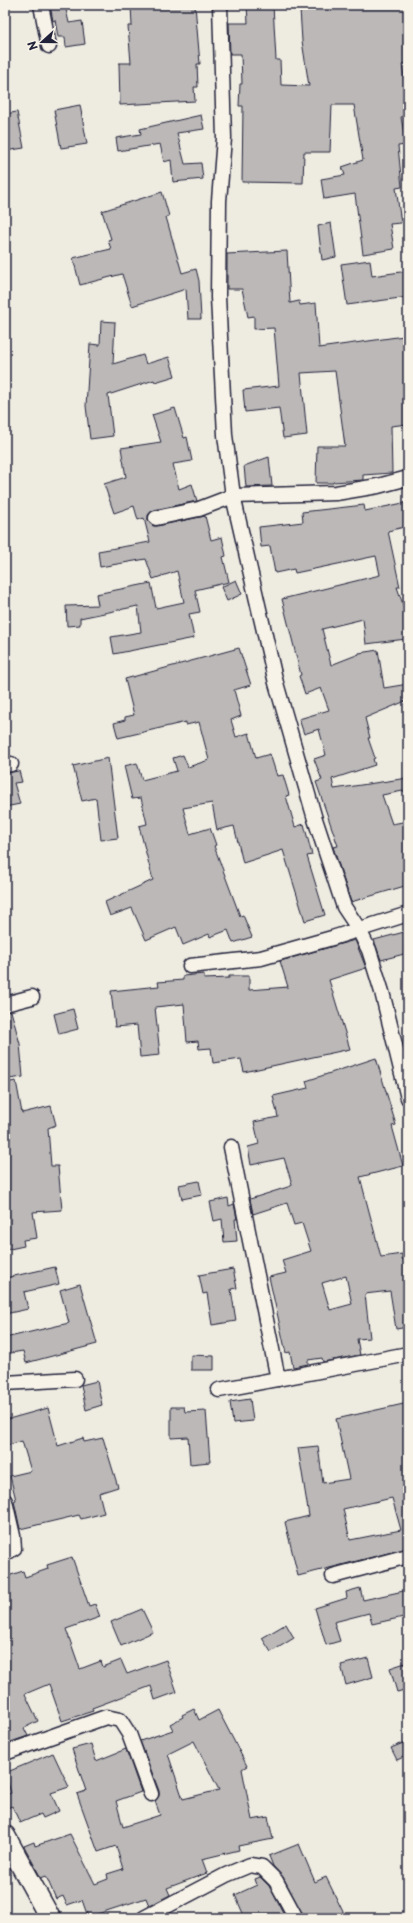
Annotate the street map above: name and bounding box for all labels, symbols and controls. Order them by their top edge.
north arrow [22,22,62,62]
text: N [23,38,42,53]

